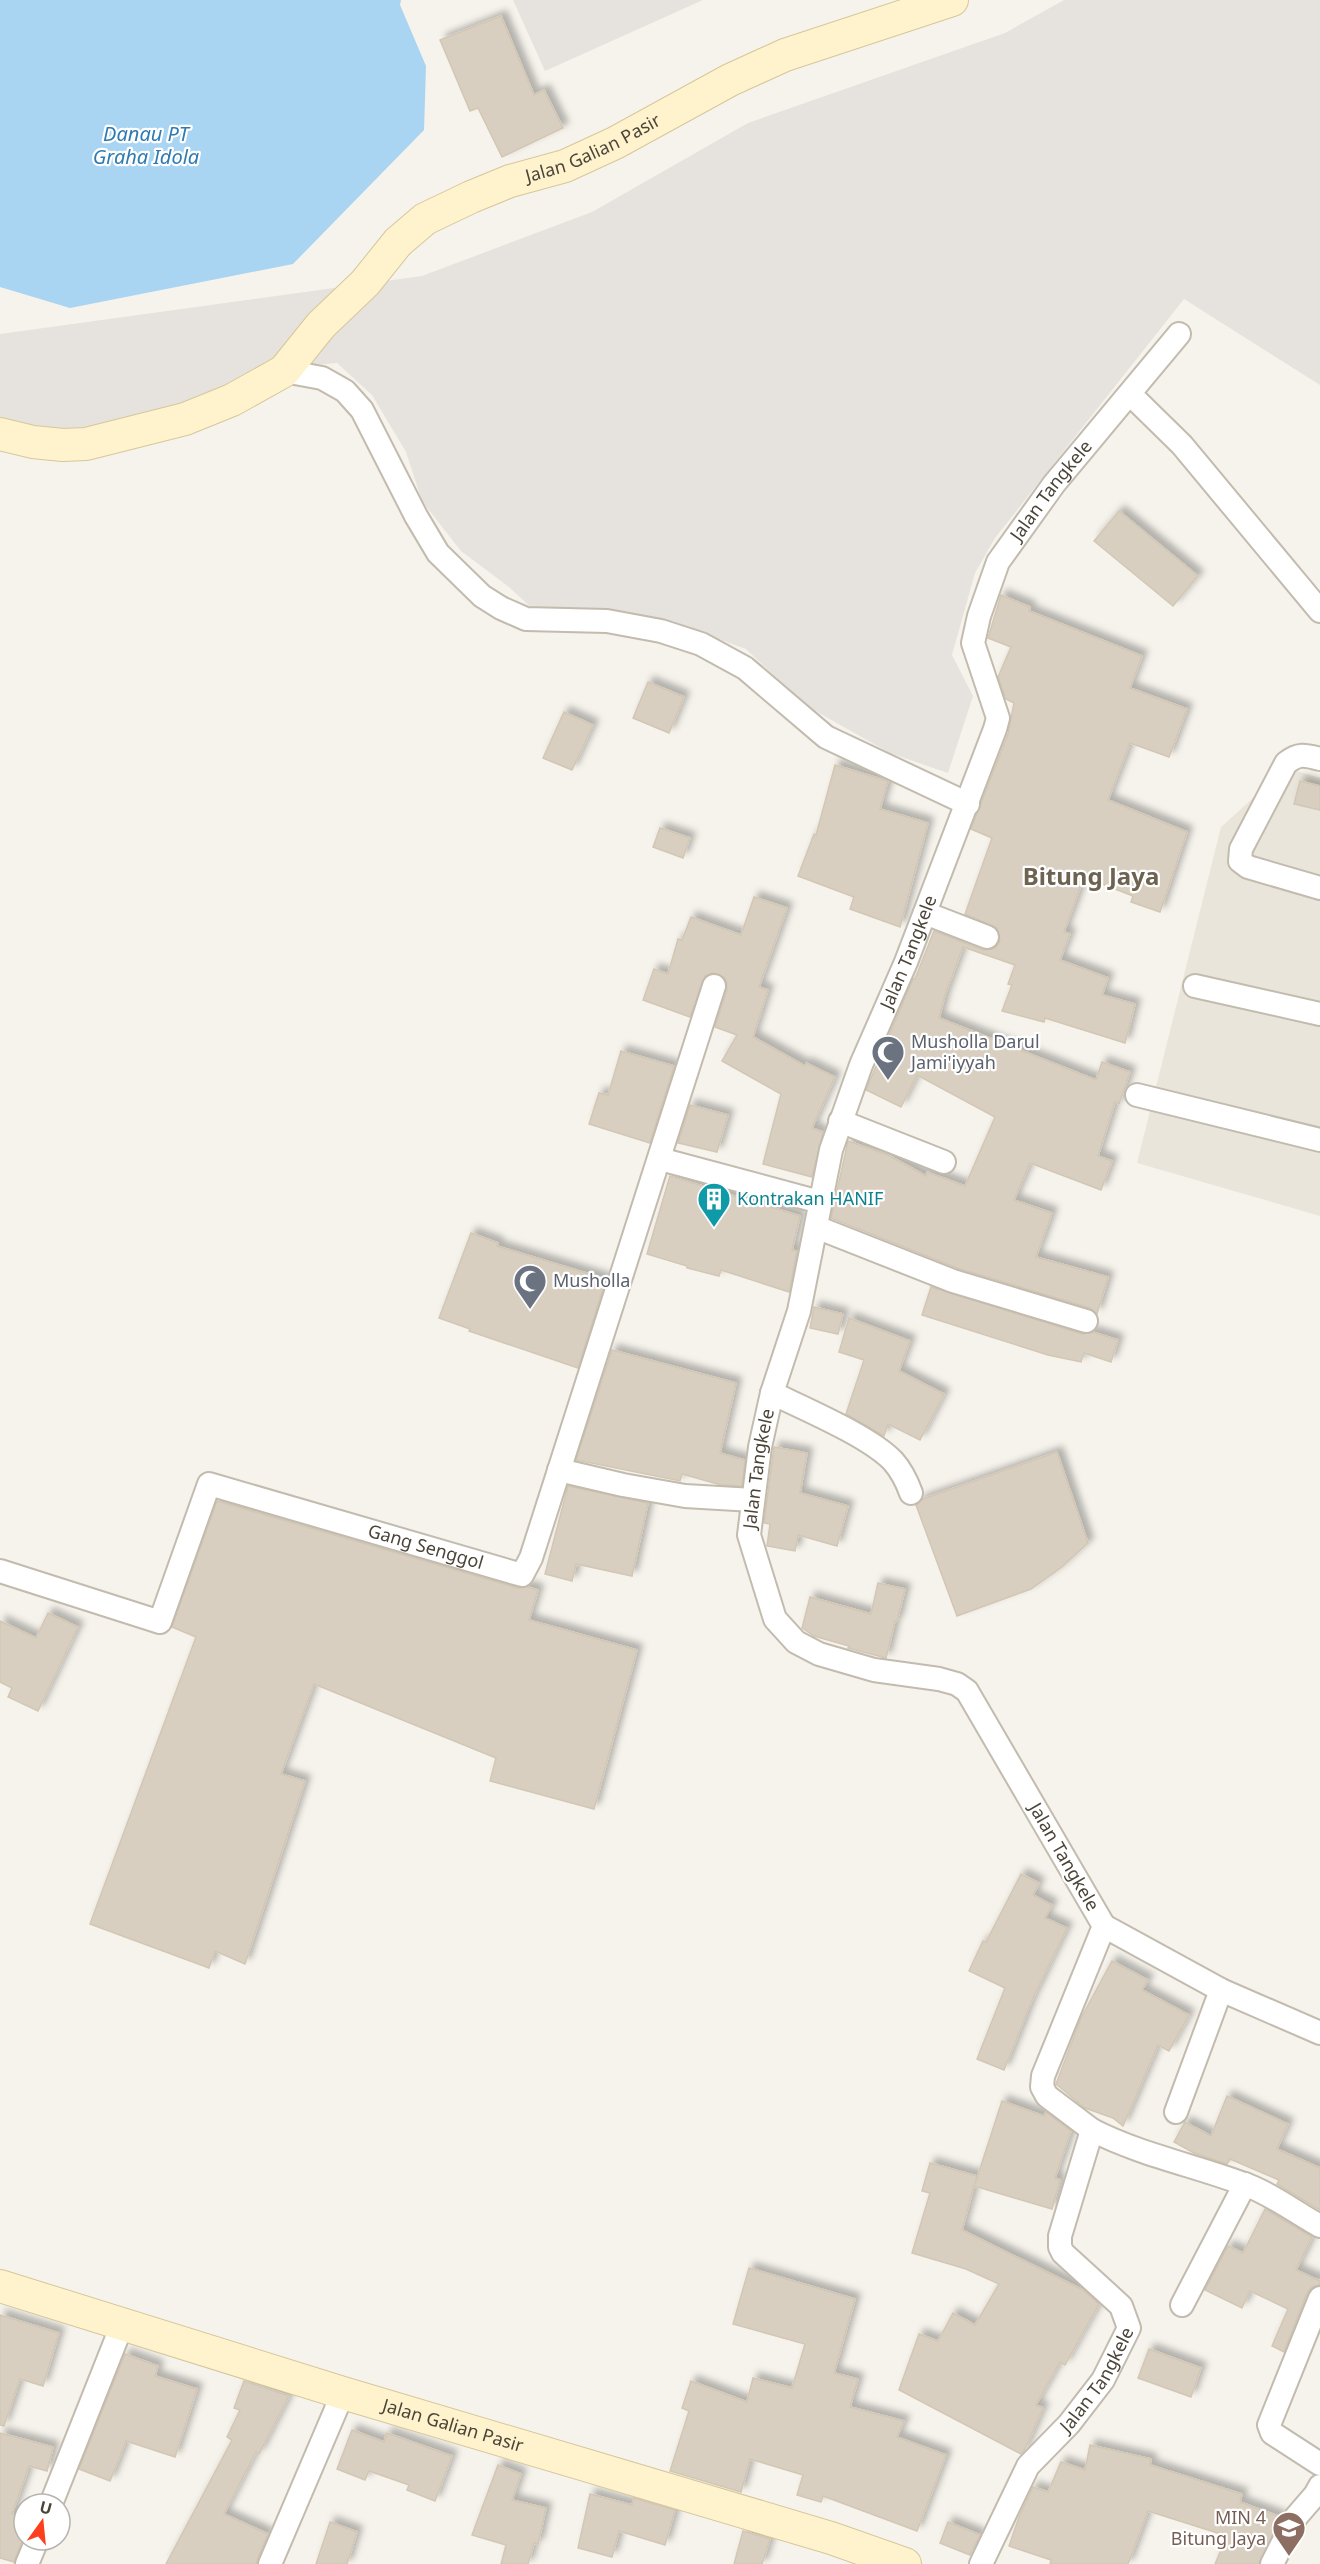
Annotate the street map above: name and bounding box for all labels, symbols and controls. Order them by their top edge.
street label: Jalan Galian Pasir [521,107,665,188]
water label: Danau PT Graha Idola [93,120,199,170]
street label: Jalan Tangkele [1003,434,1097,547]
district label: Bitung Jaya [1023,859,1159,892]
street label: Jalan Tangkele [873,892,941,1015]
place label: Musholla Darul Jami'iyyah [909,1029,1040,1074]
mosque icon: Musholla Darul Jami'iyyah [870,1034,906,1081]
building icon: Kontrakan HANIF [696,1181,732,1228]
place label: Kontrakan HANIF [737,1186,883,1210]
mosque icon: Musholla [512,1263,548,1310]
place label: Musholla [553,1268,630,1292]
street label: Jalan Tangkele [737,1406,779,1532]
street label: Gang Senggol [365,1518,486,1574]
street label: Jalan Tangkele [1023,1796,1106,1915]
street label: Jalan Tangkele [1053,2323,1139,2439]
street label: Jalan Galian Pasir [378,2392,527,2457]
north arrow [12,2492,72,2552]
text: U [37,2495,55,2520]
place label: MIN 4 Bitung Jaya [1171,2505,1266,2550]
school or university icon: MIN 4 Bitung Jaya [1271,2510,1307,2557]

